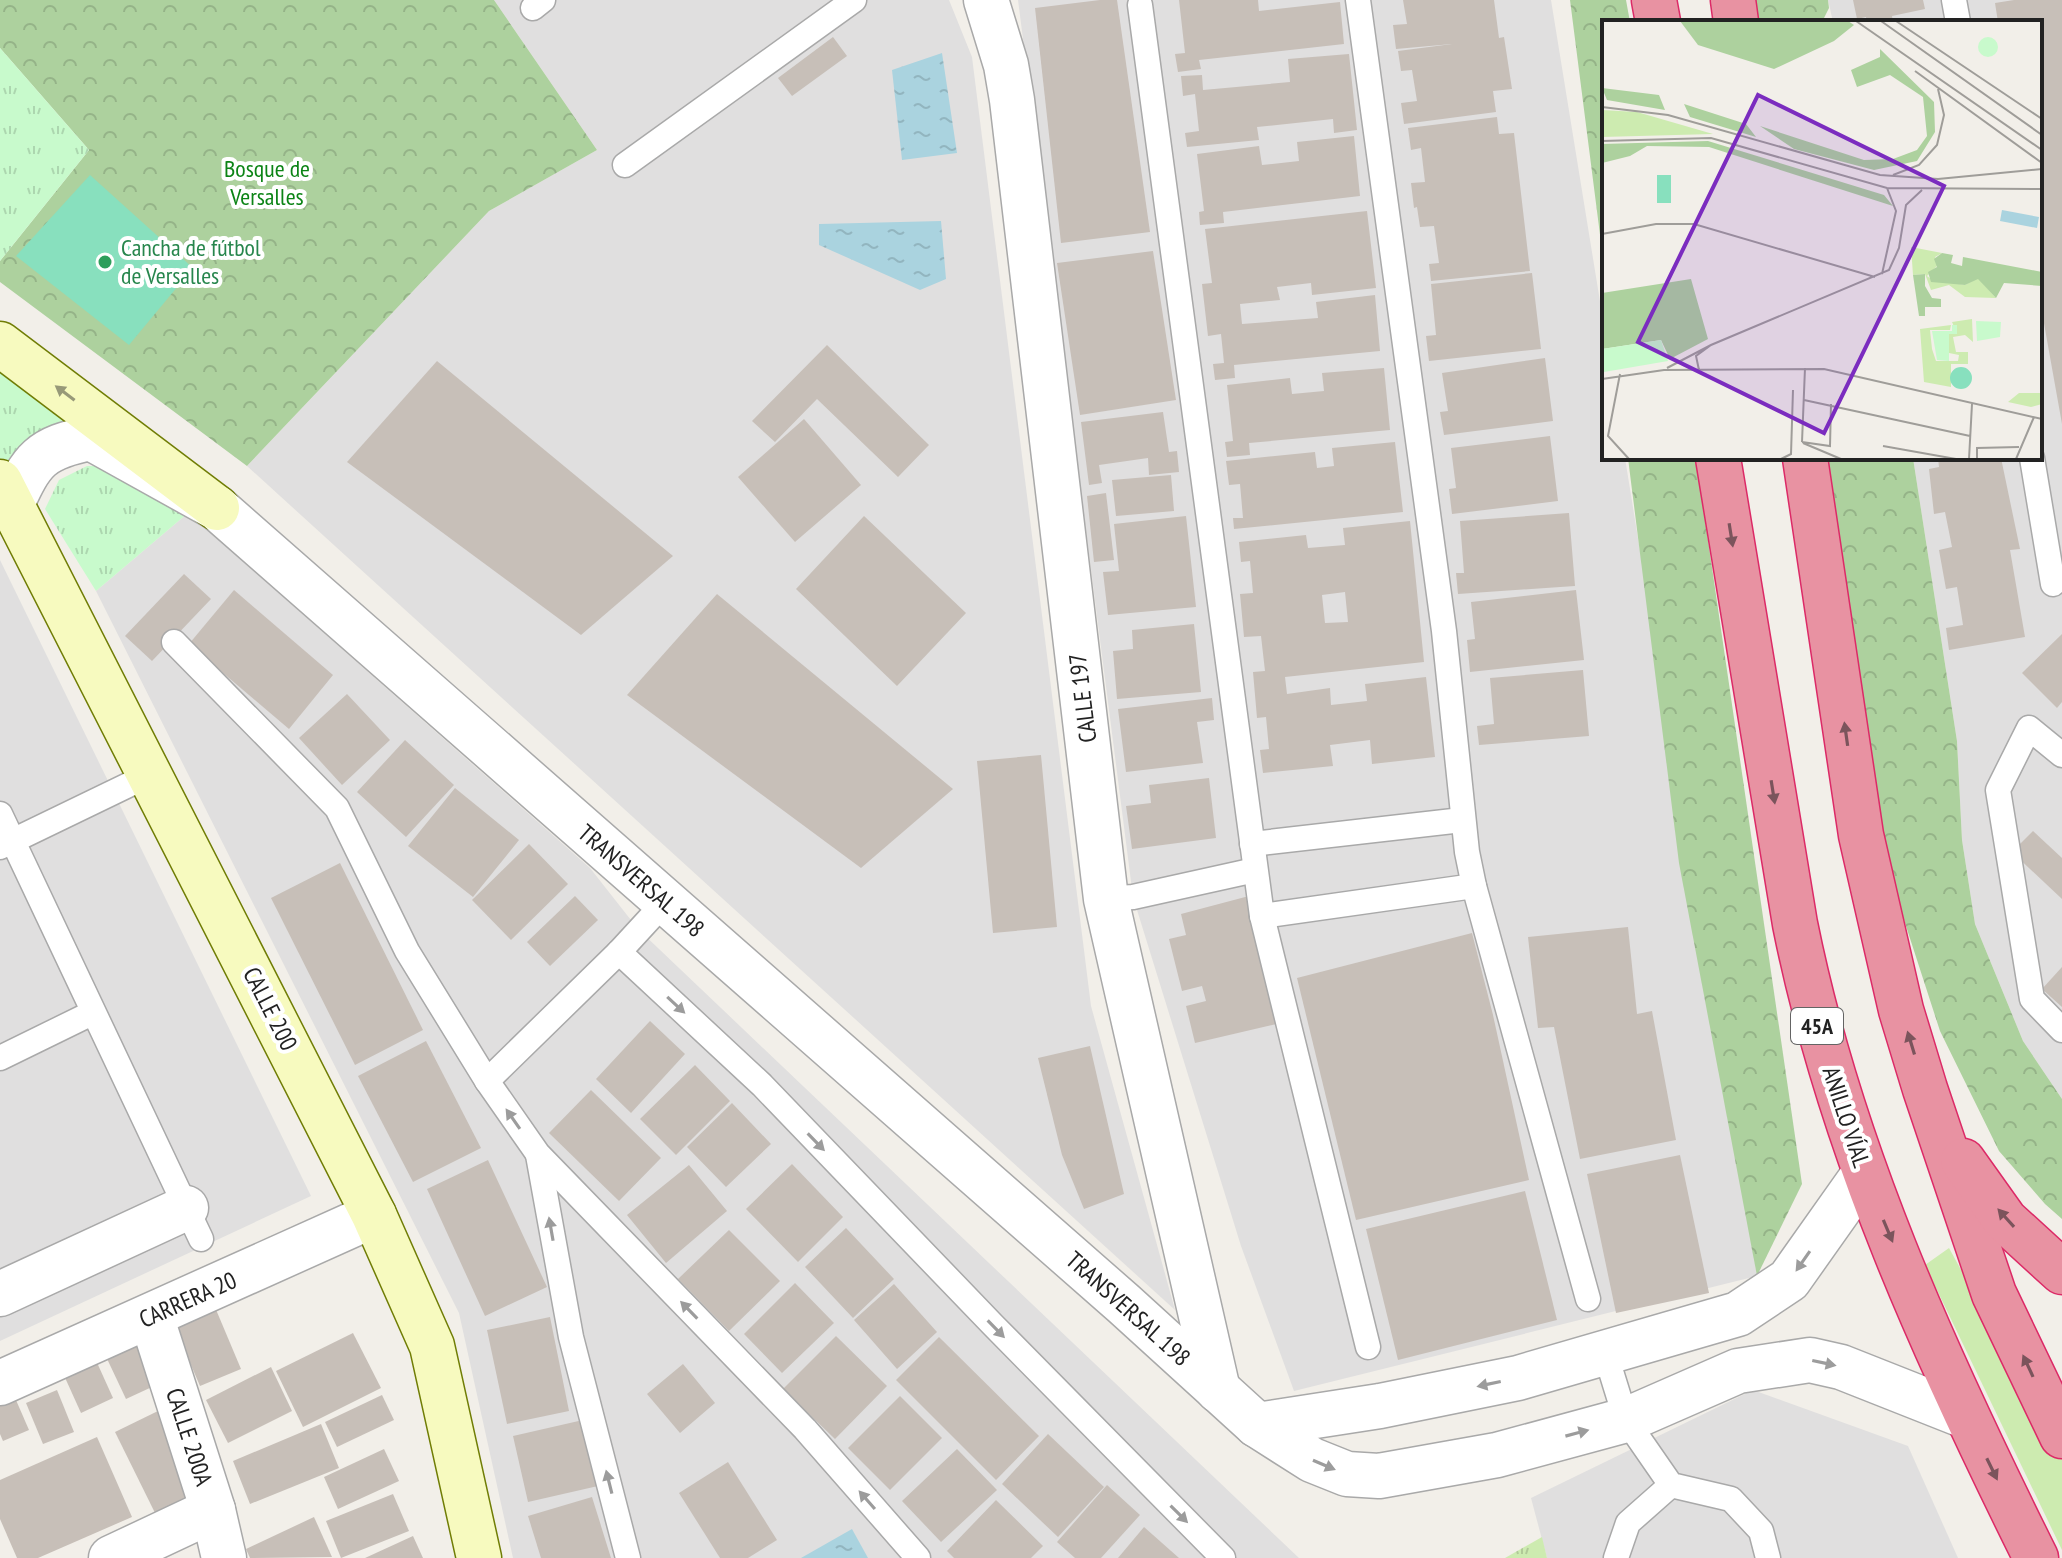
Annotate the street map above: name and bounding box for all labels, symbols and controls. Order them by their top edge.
inset map [1602,20,2042,460]
park label: Bosque de Versalles [224,153,310,212]
place label: Cancha de fútbol de Versalles [121,232,261,291]
marker: Cancha de fútbol de Versalles [96,253,114,271]
one-way arrow [55,386,75,402]
one-way arrow [1725,523,1737,548]
street label: CALLE 197 [1062,652,1103,744]
one-way arrow [1839,721,1852,746]
one-way arrow [1767,779,1779,804]
street label: TRANSVERSAL 198 [572,817,711,944]
street label: CALLE 200 [236,962,305,1056]
one-way arrow [666,995,685,1014]
road number: 45A [1791,1008,1843,1044]
one-way arrow [1904,1030,1917,1054]
street label: ANILLO VÍAL [1816,1063,1877,1171]
one-way arrow [506,1108,521,1129]
one-way arrow [806,1132,825,1151]
one-way arrow [1997,1209,2015,1228]
one-way arrow [545,1216,557,1241]
one-way arrow [1882,1219,1895,1243]
street label: TRANSVERSAL 198 [1059,1244,1197,1373]
one-way arrow [1796,1250,1811,1271]
street label: CARRERA 20 [134,1264,241,1335]
one-way arrow [680,1301,699,1320]
one-way arrow [986,1319,1005,1338]
one-way arrow [2021,1354,2034,1378]
one-way arrow [1812,1357,1837,1370]
one-way arrow [1476,1378,1501,1390]
street label: CALLE 200A [159,1384,220,1490]
one-way arrow [1565,1427,1590,1439]
one-way arrow [1985,1458,1998,1481]
one-way arrow [1312,1459,1336,1472]
one-way arrow [602,1470,614,1495]
one-way arrow [858,1490,876,1509]
one-way arrow [1169,1504,1188,1523]

